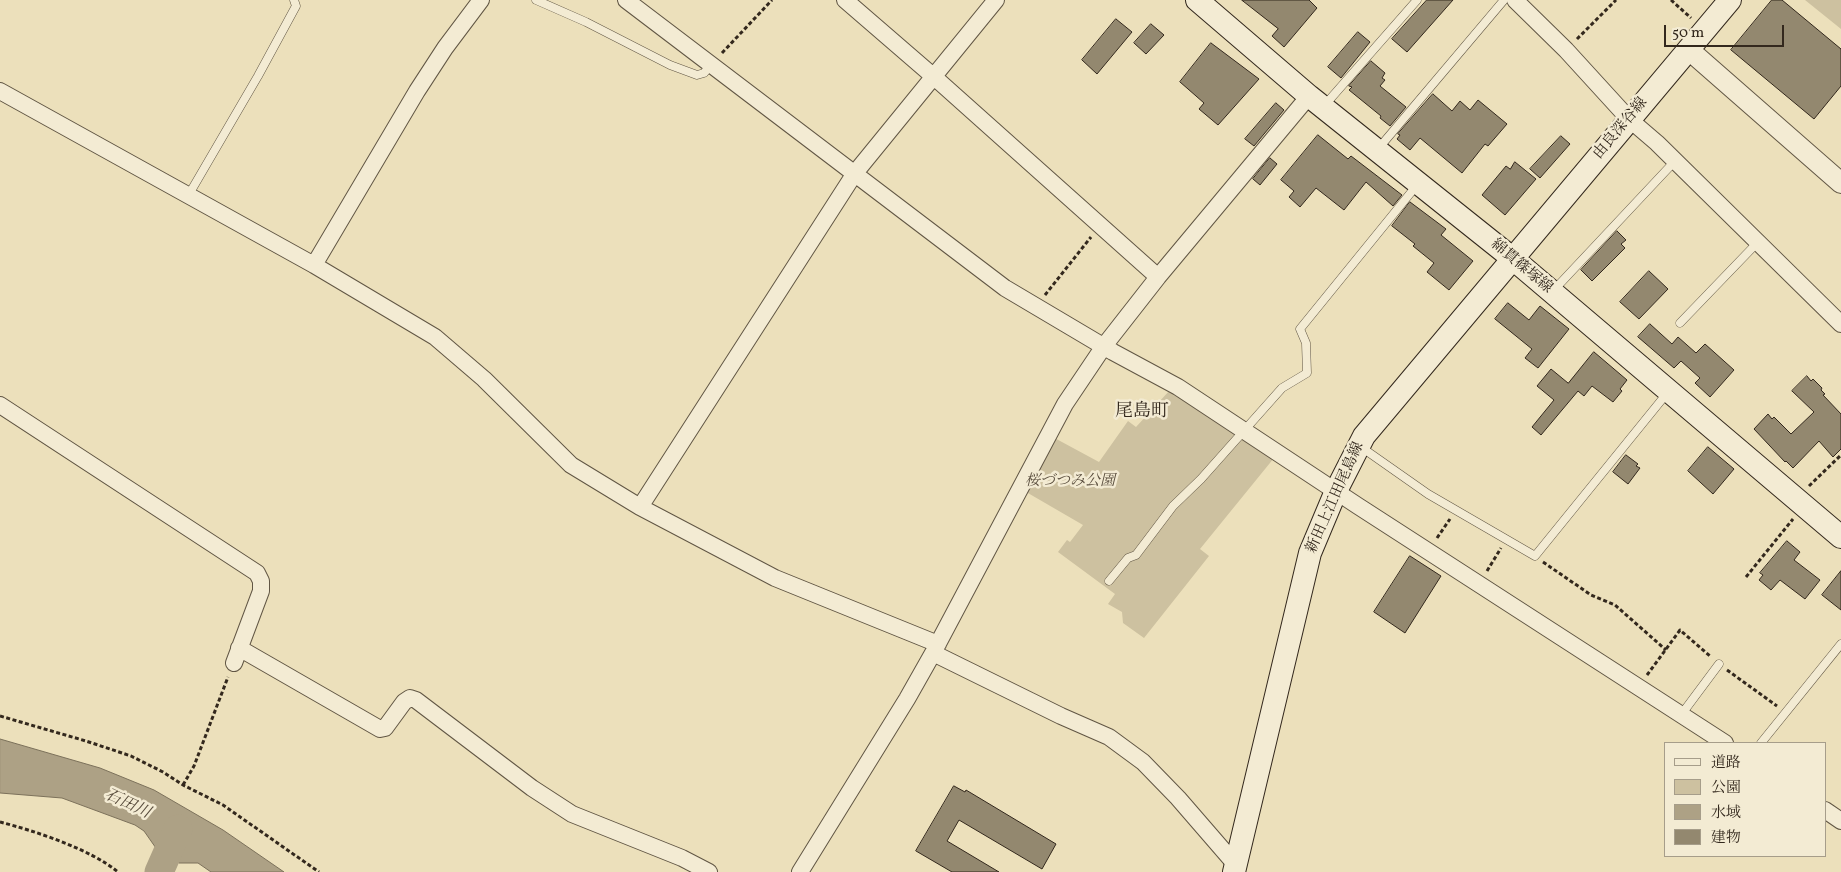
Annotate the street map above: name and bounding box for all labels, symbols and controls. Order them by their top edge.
scale bar [1666,15,1786,47]
text: 50 m [1672,23,1704,44]
street label: 由良深谷線 [1590,94,1652,164]
street label: 綿貫篠塚線 [1486,236,1556,298]
district label: 尾島町 [1115,402,1169,424]
street label: 新田上江田尾島線 [1303,440,1369,556]
park label: 桜づつみ公園 [1025,473,1115,491]
legend [1664,742,1826,857]
text: 道路 [1711,753,1741,774]
text: 公園 [1711,778,1741,799]
water label: 石田川 [101,786,153,824]
text: 水域 [1711,803,1741,824]
text: 建物 [1711,828,1741,849]

